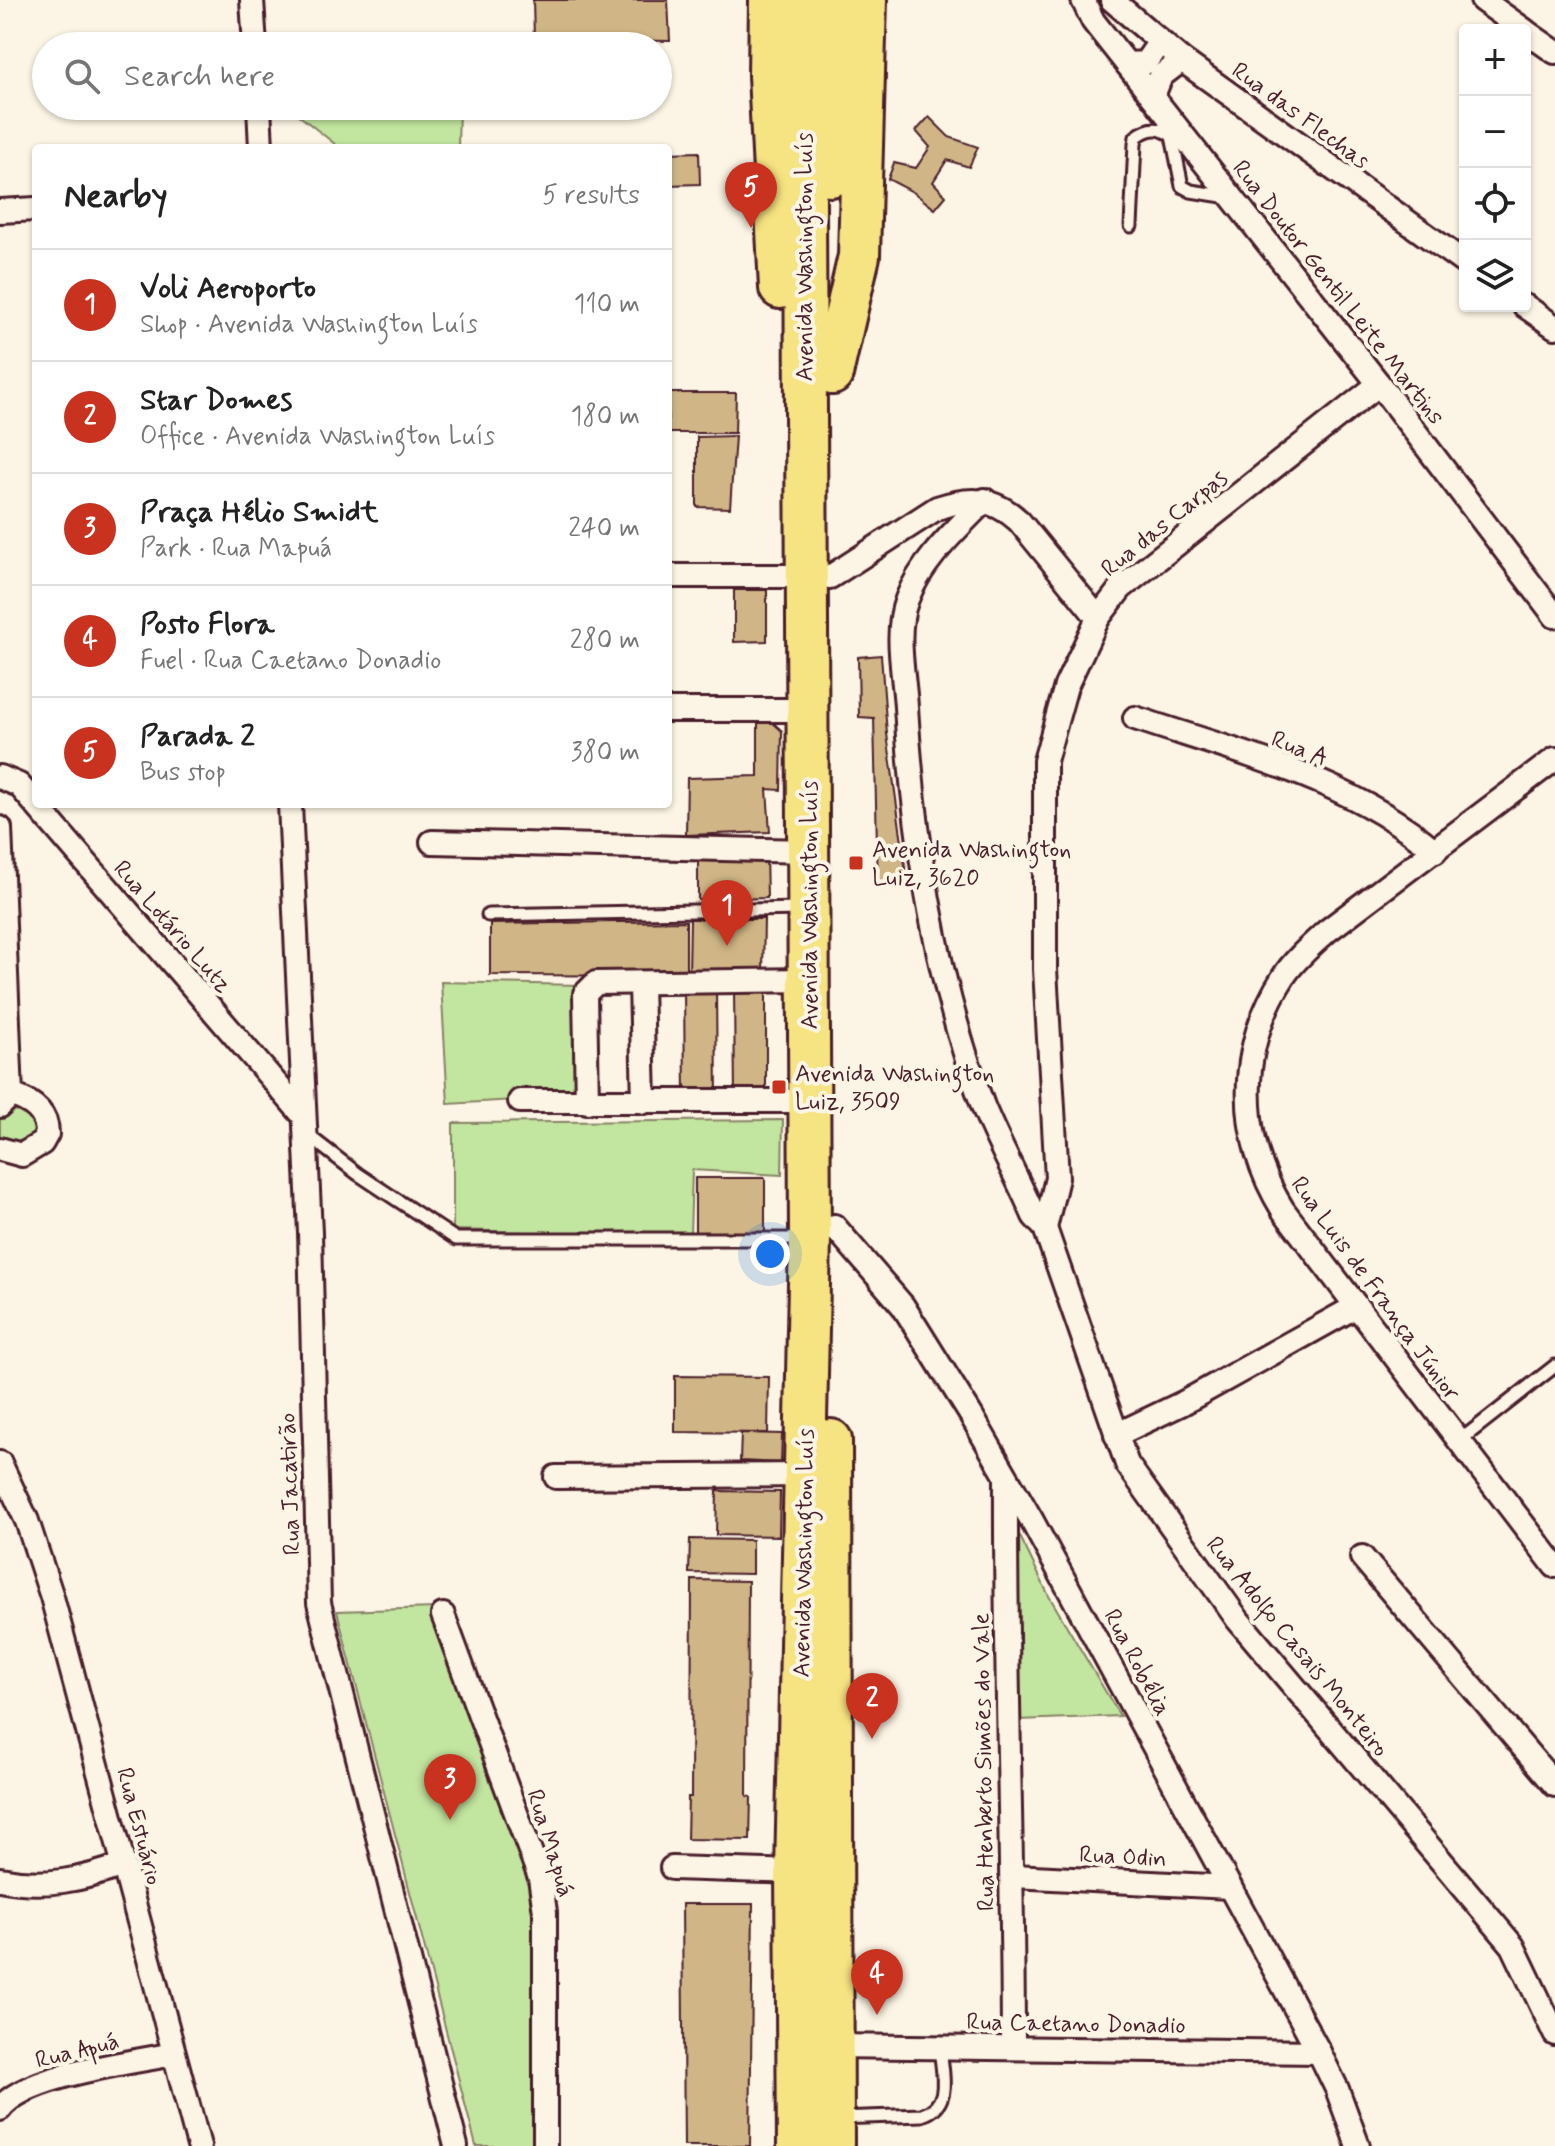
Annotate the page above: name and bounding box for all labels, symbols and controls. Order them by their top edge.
map controls [1459,24,1531,312]
button: + [1459,24,1531,96]
search box [32,32,672,120]
icon: search [60,54,104,98]
street label: Rua das Flechas [1225,56,1376,177]
text: Search here [124,57,275,96]
button: − [1459,96,1531,168]
street label: Avenida Washington Luís [790,132,824,382]
street label: Rua Doutor Gentil Leite Martins [1225,154,1451,432]
pin: 5 [725,162,777,228]
button: locate [1459,168,1531,240]
text: Nearby [64,174,168,219]
text: 5 results [542,179,640,213]
button: layers [1459,240,1531,312]
text: Voli Aeroporto [140,269,316,308]
text: 1 [84,288,96,322]
text: 110 m [574,288,640,322]
text: Shop · Avenida Washington Luís [140,308,478,342]
text: Star Domes [140,381,292,420]
text: 2 [84,400,96,434]
text: 180 m [571,400,640,434]
text: Office · Avenida Washington Luís [140,420,495,454]
street label: Rua das Carpas [1095,464,1235,585]
text: Praça Hélio Smidt [140,493,378,532]
text: 3 [84,512,96,546]
text: 240 m [568,512,640,546]
text: Park · Rua Mapuá [140,532,332,566]
text: Posto Flora [140,605,274,644]
text: 4 [82,624,98,658]
text: 280 m [570,624,640,658]
text: Fuel · Rua Caetano Donadio [140,644,441,678]
text: Parada 2 [140,717,255,756]
street label: Rua A [1266,724,1332,775]
text: 5 [82,736,98,770]
text: 380 m [571,736,640,770]
text: Bus stop [140,756,226,790]
street label: Avenida Washington Luís [795,780,829,1030]
place label: Avenida Washington Luiz, 3620 [872,835,1071,894]
street label: Rua Lotário Lutz [106,854,238,1000]
marker: Avenida Washington Luiz, 3620 [847,854,865,872]
pin: 1 [701,880,753,946]
place label: Avenida Washington Luiz, 3509 [795,1059,994,1118]
marker: Avenida Washington Luiz, 3509 [770,1078,788,1096]
street label: Rua Luis de França Júnior [1283,1171,1467,1407]
your location [750,1234,790,1274]
street label: Rua Jacatirão [273,1412,308,1556]
street label: Avenida Washington Luís [787,1428,825,1678]
street label: Rua Adolfo Casais Monteiro [1197,1530,1395,1765]
street label: Rua Robélia [1096,1604,1178,1722]
street label: Rua Henberto Simões do Vale [966,1612,1003,1911]
pin: 2 [846,1673,898,1739]
pin: 3 [424,1754,476,1820]
street label: Rua Estuário [108,1764,169,1888]
street label: Rua Mapuá [518,1786,581,1901]
street label: Rua Odin [1078,1840,1168,1875]
pin: 4 [851,1949,903,2015]
street label: Rua Caetano Donadio [966,2007,1186,2042]
street label: Rua Apuá [32,2026,123,2080]

